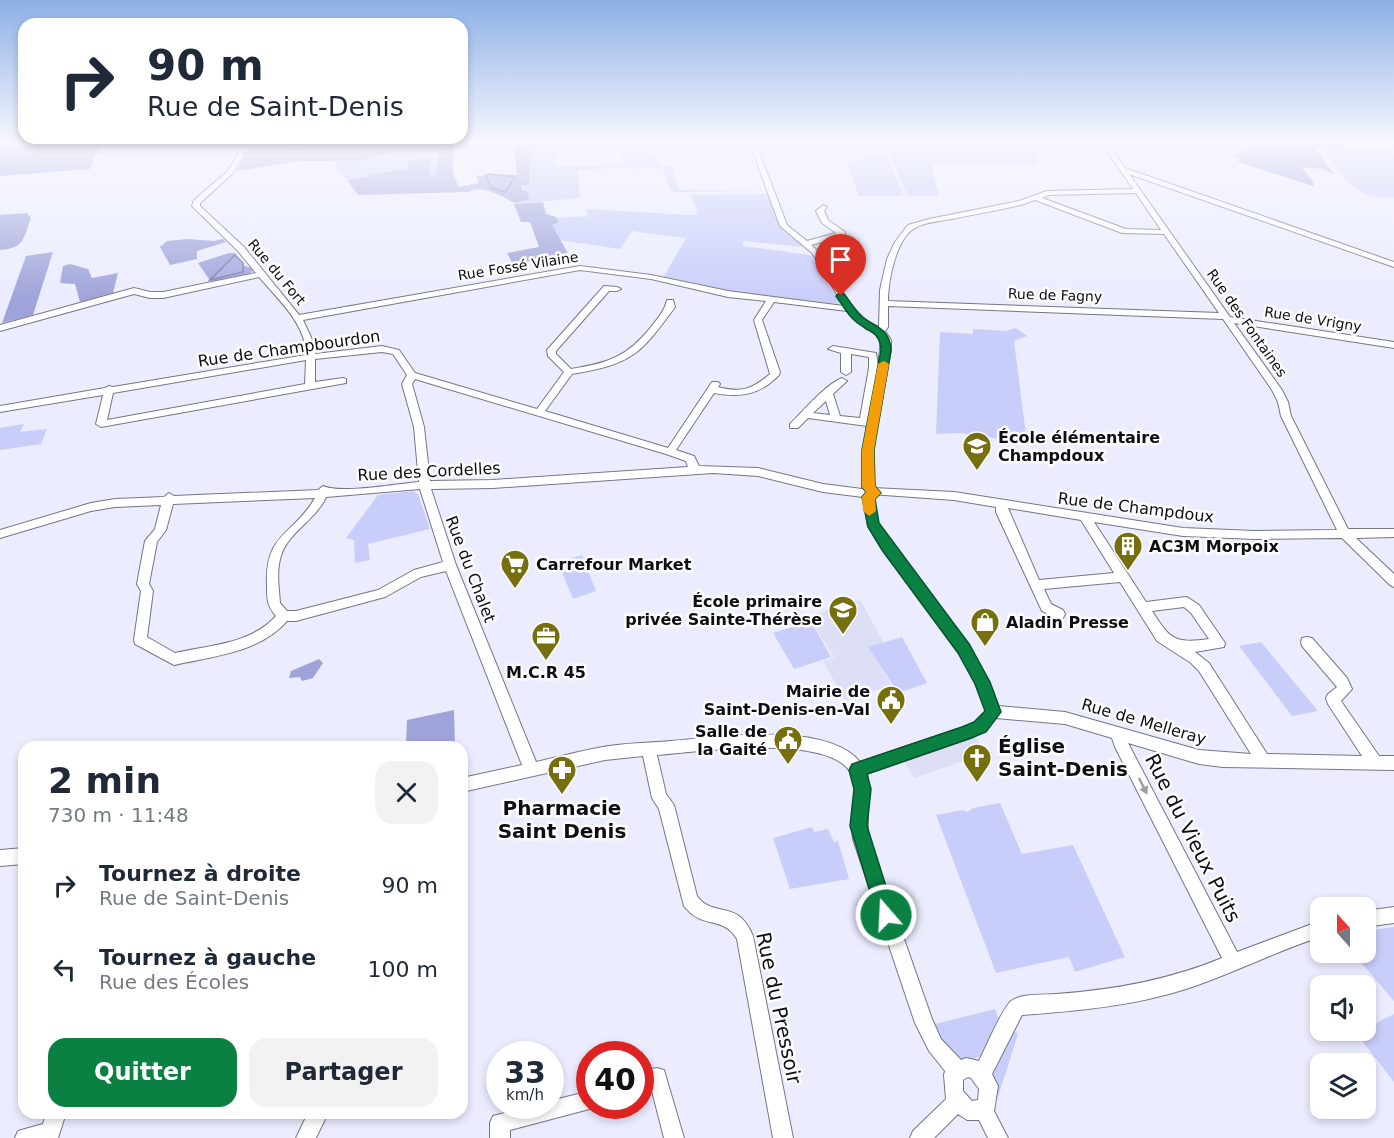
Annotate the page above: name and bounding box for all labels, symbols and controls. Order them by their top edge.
text: 90 m [147,41,264,90]
icon: right [48,42,126,120]
text: Rue de Saint-Denis [147,91,404,122]
pin [815,234,866,296]
street label: Rue du Fort [245,236,309,308]
icon: arrive [824,243,857,276]
street label: Rue Fossé Vilaine [457,249,579,283]
street label: Rue des Fontaines [1204,266,1290,380]
street label: Rue de Fagny [1008,285,1102,305]
street label: Rue de Vrigny [1263,303,1363,335]
street label: Rue de Champbourdon [197,326,381,371]
place label: École élémentaire Champdoux [998,428,1160,465]
school or university icon: École élémentaire Champdoux [961,430,993,472]
street label: Rue des Cordelles [357,458,501,485]
street label: Rue de Champdoux [1057,489,1215,526]
street label: Rue du Chalet [442,513,500,625]
building icon: AC3M Morpoix [1112,530,1144,572]
place label: AC3M Morpoix [1149,537,1279,556]
supermarket icon: Carrefour Market [499,548,531,590]
place label: Carrefour Market [536,555,692,574]
place label: École primaire privée Sainte-Thérèse [625,592,822,629]
school or university icon: École primaire privée Sainte-Thérèse [827,594,859,636]
shop icon: Aladin Presse [969,606,1001,648]
place label: Aladin Presse [1006,613,1129,632]
office icon: M.C.R 45 [530,620,562,662]
place label: M.C.R 45 [506,663,586,682]
place label: Mairie de Saint-Denis-en-Val [704,682,870,719]
public building icon: Mairie de Saint-Denis-en-Val [875,684,907,726]
street label: Rue de Melleray [1079,695,1208,748]
place label: Salle de la Gaité [695,722,767,759]
public building icon: Salle de la Gaité [772,724,804,766]
place label: Église Saint-Denis [998,734,1128,781]
church icon: Église Saint-Denis [961,742,993,784]
street label: Rue du Vieux Puits [1140,750,1246,926]
pharmacy icon: Pharmacie Saint Denis [546,754,578,796]
text: 2 min [48,760,161,801]
button: close [375,761,438,824]
one-way arrow [1138,778,1148,795]
place label: Pharmacie Saint Denis [498,796,626,843]
text: 730 m · 11:48 [48,803,189,827]
text: Tournez à droite [99,861,301,886]
icon: right [48,869,81,902]
text: 90 m [382,873,438,898]
position arrow [854,883,918,947]
text: Rue de Saint-Denis [99,886,289,910]
north arrow [1310,897,1376,963]
map controls [1310,897,1376,1119]
street label: Rue du Pressoir [751,930,807,1087]
text: Tournez à gauche [99,945,316,970]
icon: left [48,953,81,986]
text: 100 m [368,957,438,982]
text: Rue des Écoles [99,970,249,994]
button: sound [1310,975,1376,1041]
button: Quitter [48,1038,237,1107]
button: Partager [249,1038,438,1107]
speed limit sign: 40 [576,1041,654,1119]
button: layers [1310,1053,1376,1119]
text: 33 [504,1055,546,1090]
text: km/h [506,1086,544,1104]

